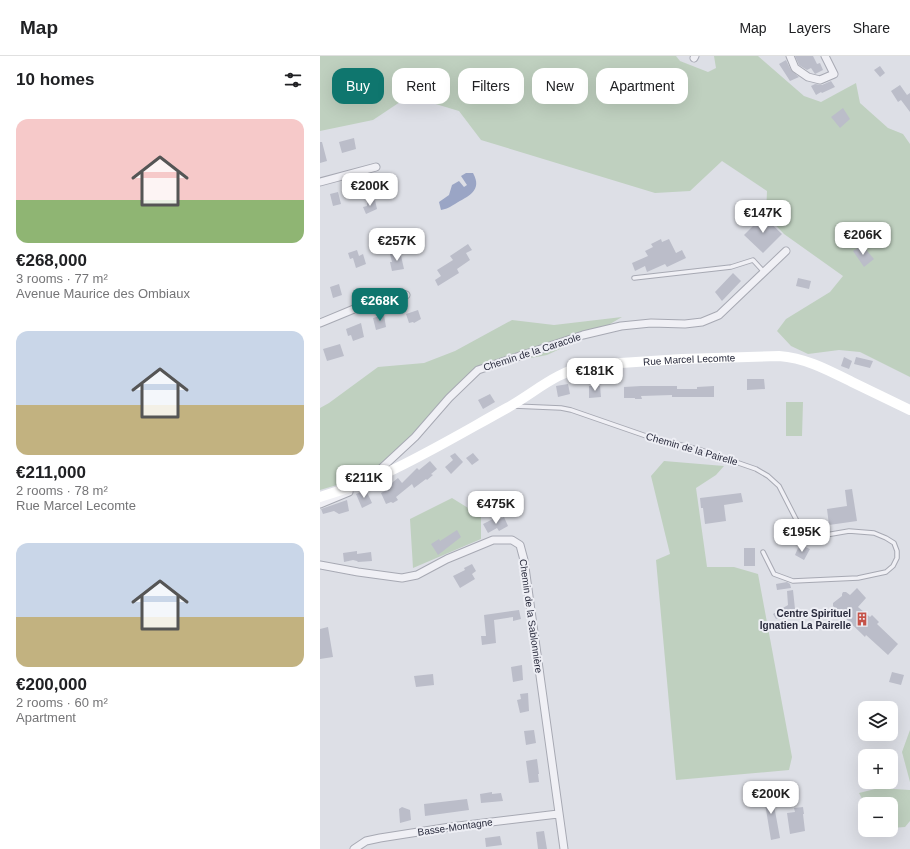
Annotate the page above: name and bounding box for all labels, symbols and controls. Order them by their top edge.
text: Map [20,17,58,38]
text: Map [739,20,767,36]
text: Layers [789,20,831,36]
text: Share [853,20,890,36]
chip: Buy [332,68,384,104]
chip: Rent [392,68,450,104]
chip: Filters [458,68,524,104]
chip: New [532,68,588,104]
chip: Apartment [596,68,688,104]
icon: filters [282,69,304,91]
text: 10 homes [16,70,94,89]
icon: home [124,145,196,217]
pin: €200K [342,173,398,207]
text: €200K [351,178,389,193]
pin: €147K [735,200,791,234]
text: €147K [744,205,782,220]
pin: €206K [835,222,891,256]
text: €206K [844,227,882,242]
pin: €257K [369,228,425,262]
text: €257K [378,233,416,248]
text: €268,000 [16,251,87,270]
text: 3 rooms · 77 m² [16,271,108,286]
text: Avenue Maurice des Ombiaux [16,286,190,301]
pin: €268K [352,288,408,322]
text: €268K [361,293,399,308]
street label: Chemin de la Caracole [482,331,582,373]
street label: Rue Marcel Lecomte [643,352,736,367]
icon: home [124,357,196,429]
pin: €181K [567,358,623,392]
text: €181K [576,363,614,378]
street label: Chemin de la Pairelle [645,431,740,468]
text: €211,000 [16,463,86,482]
pin: €211K [336,465,392,499]
text: €211K [345,470,383,485]
text: 2 rooms · 78 m² [16,483,108,498]
pin: €475K [468,491,524,525]
text: €475K [477,496,515,511]
text: Rue Marcel Lecomte [16,498,136,513]
pin: €195K [774,519,830,553]
text: €195K [783,524,821,539]
street label: Chemin de la Sablonnière [518,558,545,674]
icon: home [124,569,196,641]
place label: Centre Spirituel Ignatien La Pairelle [760,608,851,631]
building icon: Centre Spirituel Ignatien La Pairelle [854,611,870,627]
text: €200,000 [16,675,87,694]
text: 2 rooms · 60 m² [16,695,108,710]
map controls [858,701,898,837]
button: layers [858,701,898,741]
text: Apartment [16,710,76,725]
button: + [858,749,898,789]
pin: €200K [743,781,799,815]
text: €200K [752,786,790,801]
button: − [858,797,898,837]
street label: Basse-Montagne [417,816,494,838]

